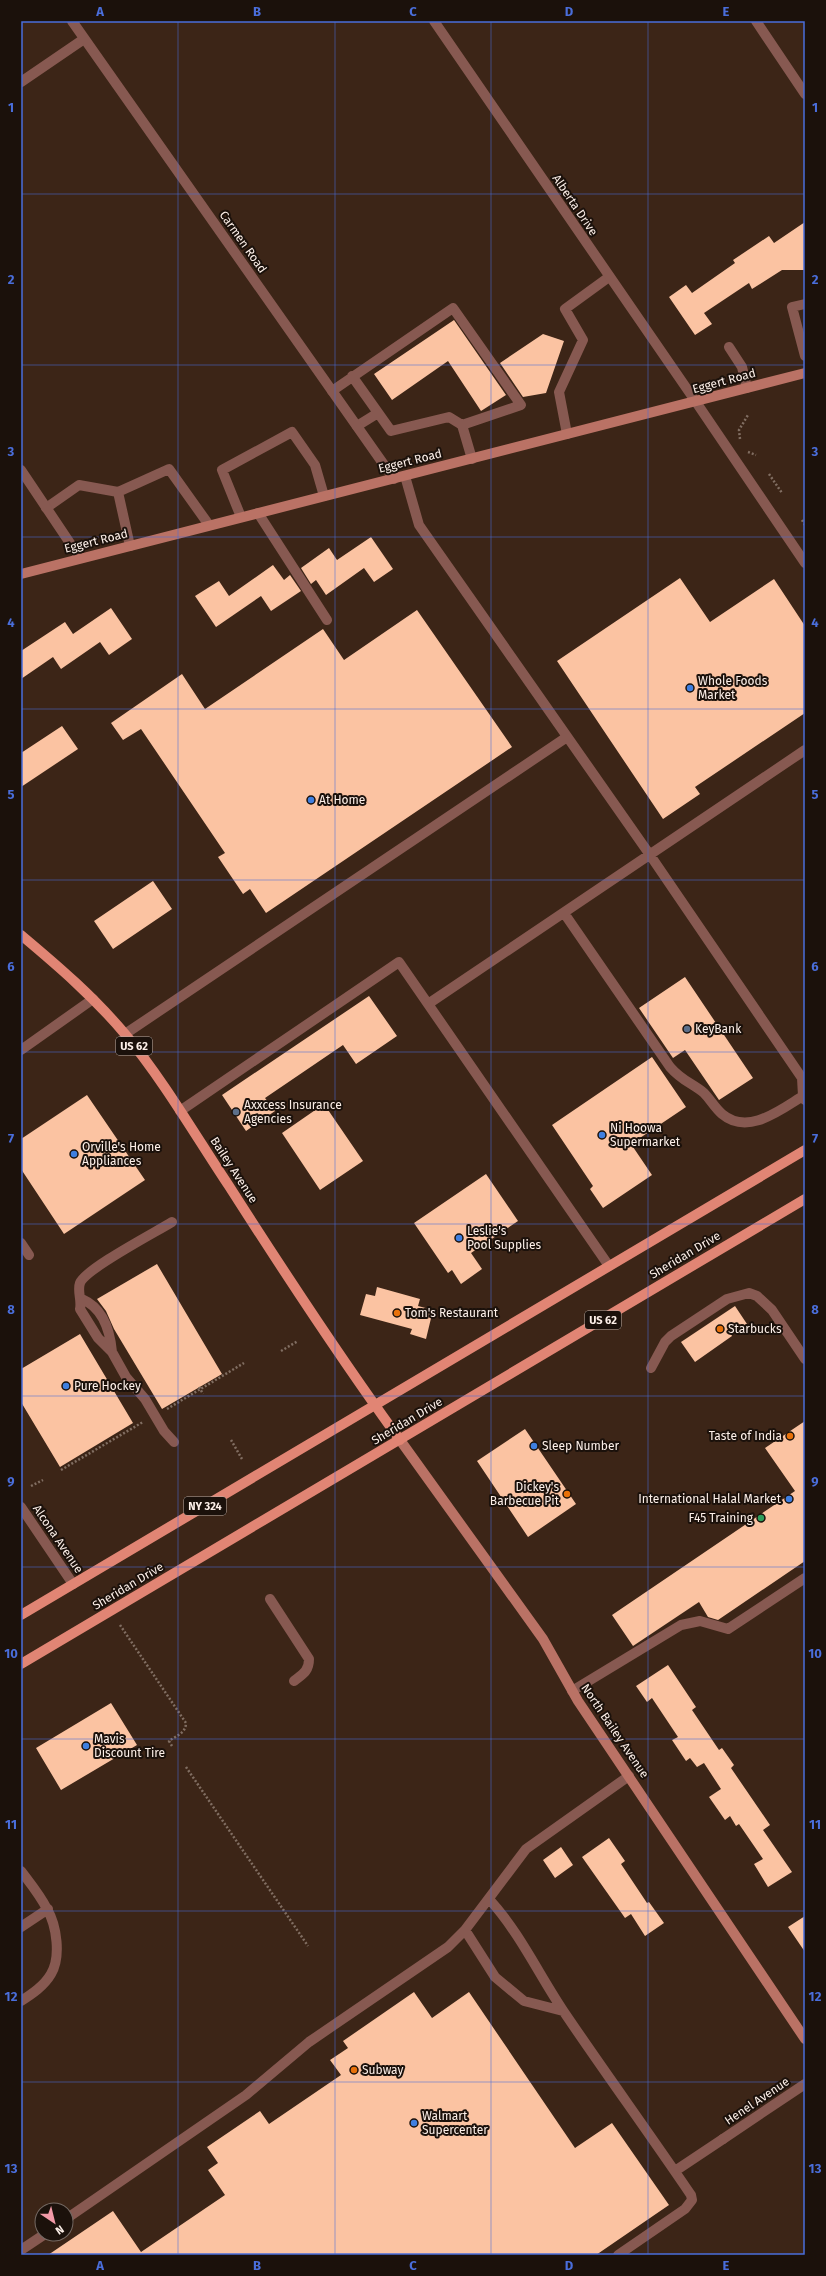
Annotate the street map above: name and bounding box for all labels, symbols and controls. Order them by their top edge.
text: A [95,4,104,19]
text: B [253,4,261,19]
text: C [409,4,417,19]
text: D [565,4,574,19]
text: E [723,4,730,19]
text: 1 [8,100,14,115]
text: 1 [812,100,818,115]
street label: Alberta Drive [549,172,601,238]
street label: Carmen Road [216,208,270,276]
text: 2 [8,272,15,287]
text: 2 [812,272,819,287]
street label: Eggert Road [691,366,757,396]
text: 3 [7,444,15,459]
text: 3 [811,444,819,459]
street label: Eggert Road [377,446,443,476]
street label: Eggert Road [63,526,129,556]
text: 4 [7,615,15,630]
text: 4 [811,615,819,630]
place label: Whole Foods Market [698,674,768,702]
marker: Whole Foods Market [685,683,695,693]
text: 5 [8,787,15,802]
text: 5 [812,787,819,802]
place label: At Home [319,793,365,807]
marker: At Home [306,795,316,805]
text: 6 [7,959,15,974]
text: 6 [811,959,819,974]
place label: KeyBank [695,1022,742,1036]
marker: KeyBank [682,1024,692,1034]
road number: US 62 [116,1037,152,1055]
place label: Axxcess Insurance Agencies [244,1098,342,1126]
marker: Axxcess Insurance Agencies [231,1107,241,1117]
place label: Ni Hoowa Supermarket [610,1121,681,1149]
marker: Ni Hoowa Supermarket [597,1130,607,1140]
text: 7 [8,1131,14,1146]
text: 7 [812,1131,818,1146]
street label: Bailey Avenue [207,1134,261,1206]
place label: Orville's Home Appliances [82,1140,161,1168]
marker: Orville's Home Appliances [69,1149,79,1159]
place label: Leslie's Pool Supplies [467,1224,542,1252]
street label: Sheridan Drive [647,1228,723,1282]
marker: Leslie's Pool Supplies [454,1233,464,1243]
text: 8 [7,1302,15,1317]
text: 8 [811,1302,819,1317]
place label: Tom's Restaurant [405,1306,499,1320]
marker: Tom's Restaurant [392,1308,402,1318]
road number: US 62 [585,1311,621,1329]
place label: Starbucks [728,1322,782,1336]
marker: Starbucks [715,1324,725,1334]
place label: Pure Hockey [74,1379,141,1393]
marker: Pure Hockey [61,1381,71,1391]
street label: Sheridan Drive [369,1394,445,1448]
place label: Taste of India [709,1429,782,1443]
marker: Taste of India [785,1431,795,1441]
place label: Sleep Number [542,1439,620,1453]
marker: Sleep Number [529,1441,539,1451]
text: 9 [7,1474,15,1489]
text: 9 [811,1474,819,1489]
place label: Dickey's Barbecue Pit [490,1480,560,1508]
marker: Dickey's Barbecue Pit [562,1489,572,1499]
place label: International Halal Market [638,1492,782,1506]
marker: International Halal Market [784,1494,794,1504]
road number: NY 324 [184,1497,226,1515]
street label: Alcona Avenue [30,1502,86,1576]
place label: F45 Training [688,1511,754,1525]
marker: F45 Training [756,1513,766,1523]
street label: Sheridan Drive [90,1559,166,1613]
text: 10 [4,1646,18,1661]
text: 10 [808,1646,822,1661]
street label: North Bailey Avenue [578,1681,652,1781]
place label: Mavis Discount Tire [94,1732,165,1760]
marker: Mavis Discount Tire [81,1741,91,1751]
text: 11 [5,1817,17,1832]
text: 11 [809,1817,821,1832]
text: 12 [5,1989,18,2004]
text: 12 [809,1989,822,2004]
place label: Subway [362,2063,403,2077]
marker: Subway [349,2065,359,2075]
street label: Henel Avenue [722,2074,792,2128]
place label: Walmart Supercenter [422,2109,488,2137]
marker: Walmart Supercenter [409,2118,419,2128]
text: 13 [5,2161,18,2176]
text: 13 [809,2161,822,2176]
north arrow [34,2202,74,2242]
text: N [53,2222,66,2237]
text: A [95,2258,104,2273]
text: B [253,2258,261,2273]
text: C [409,2258,417,2273]
text: D [565,2258,574,2273]
text: E [723,2258,730,2273]

